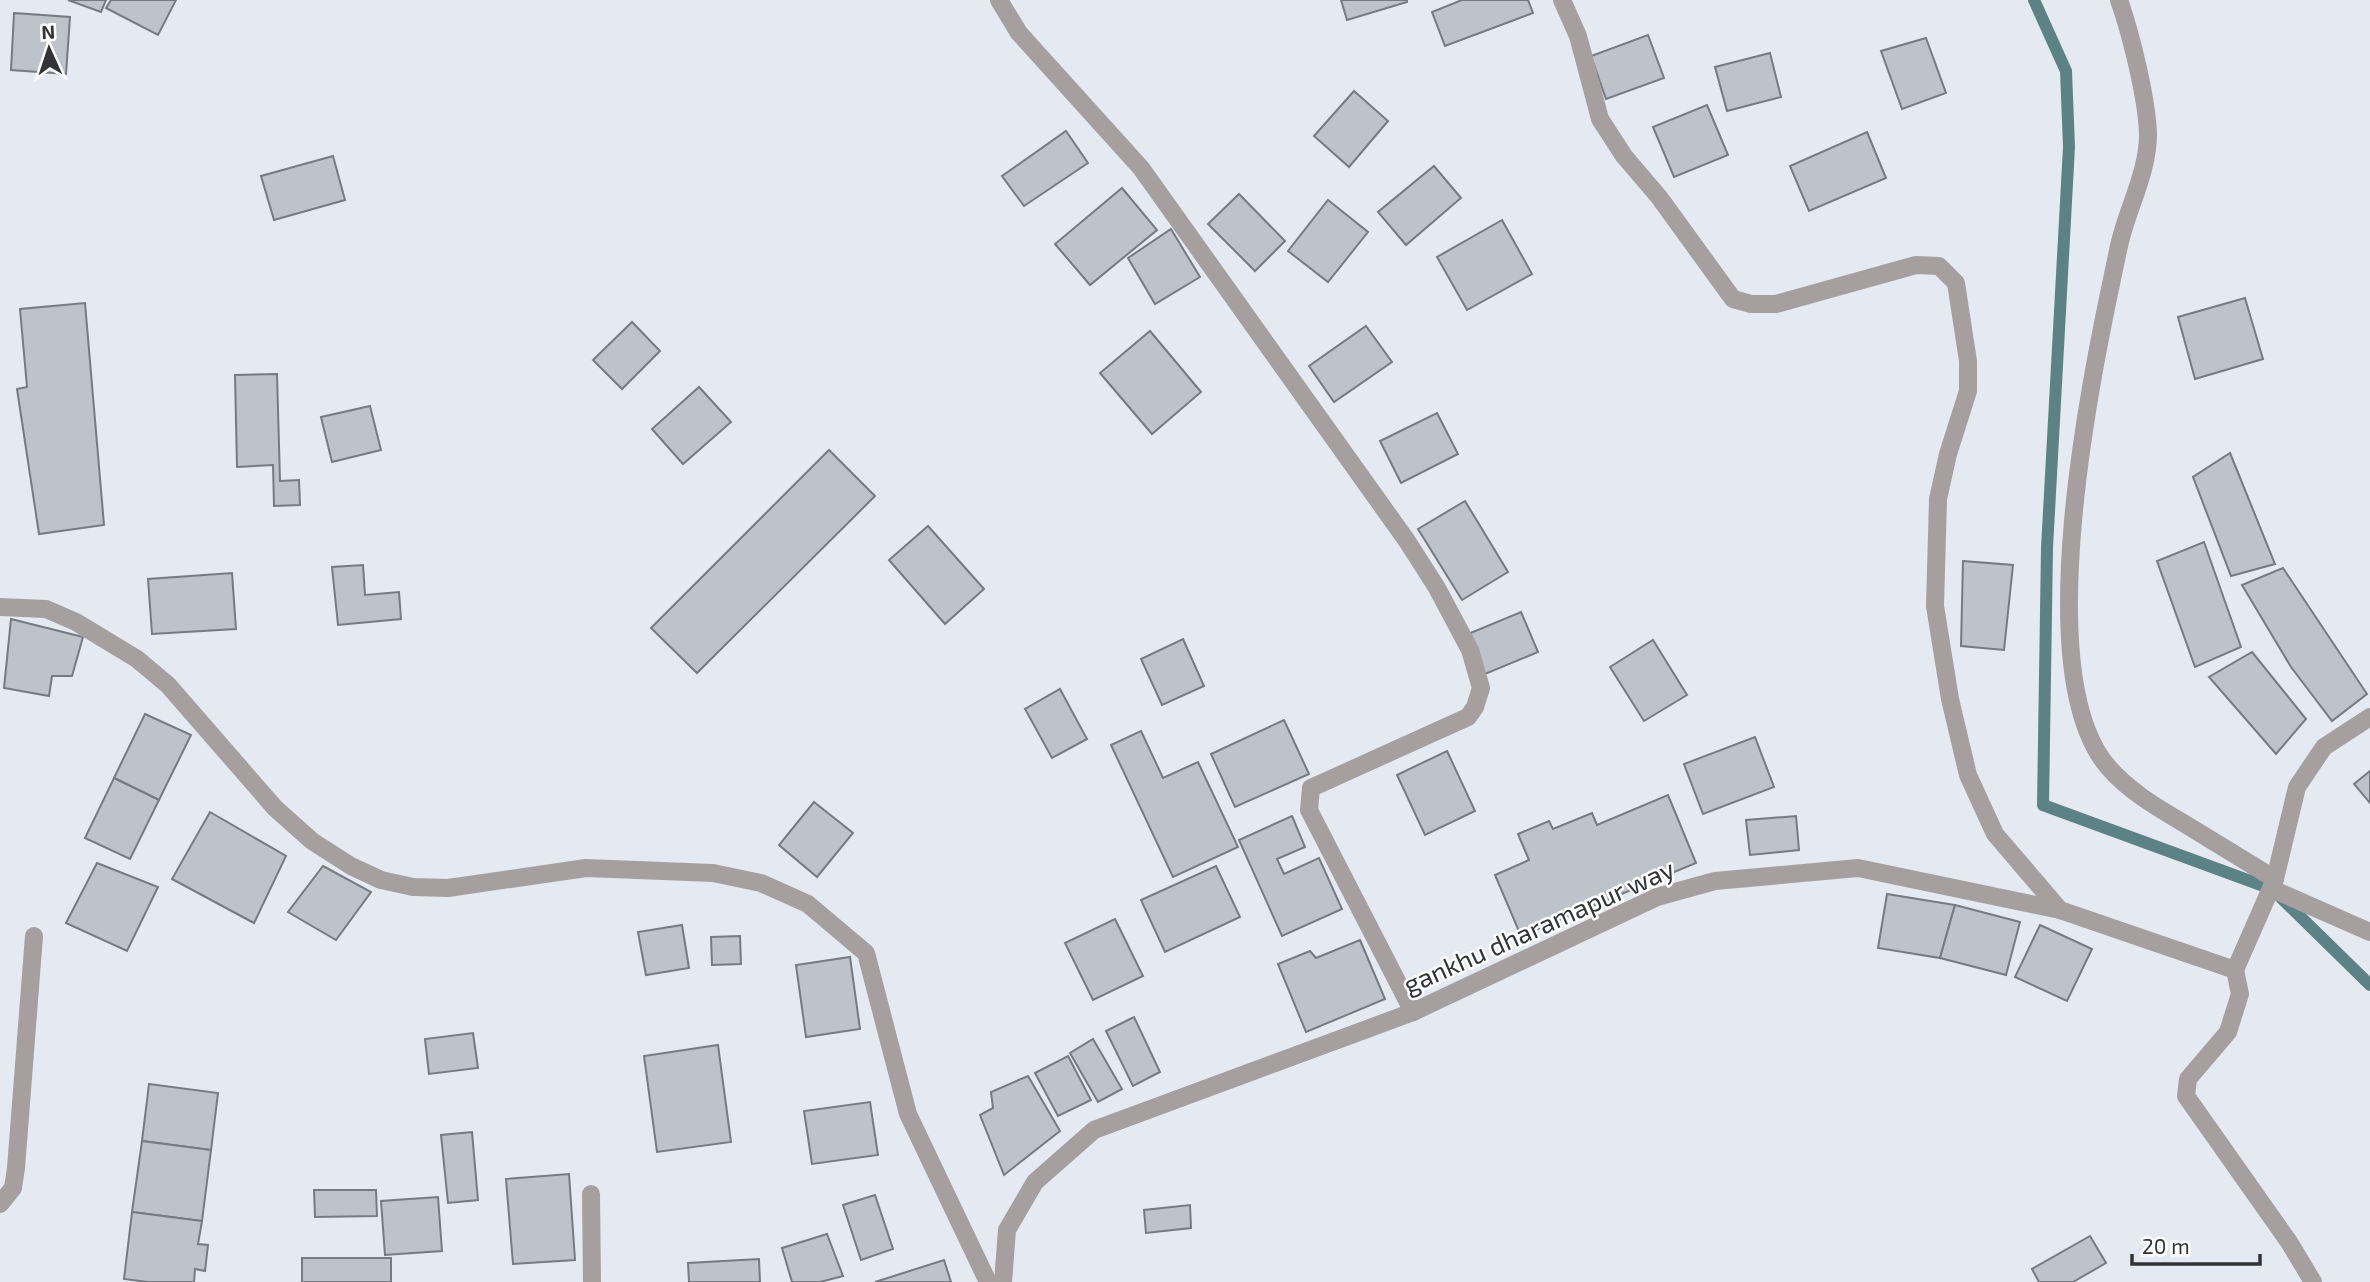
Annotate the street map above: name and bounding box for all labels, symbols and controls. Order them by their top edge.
north arrow [14,14,84,84]
text: N [41,20,56,43]
street label: gankhu dharamapur way [1398,852,1679,999]
scale bar [2132,1222,2260,1266]
text: 20 m [2142,1233,2190,1258]

